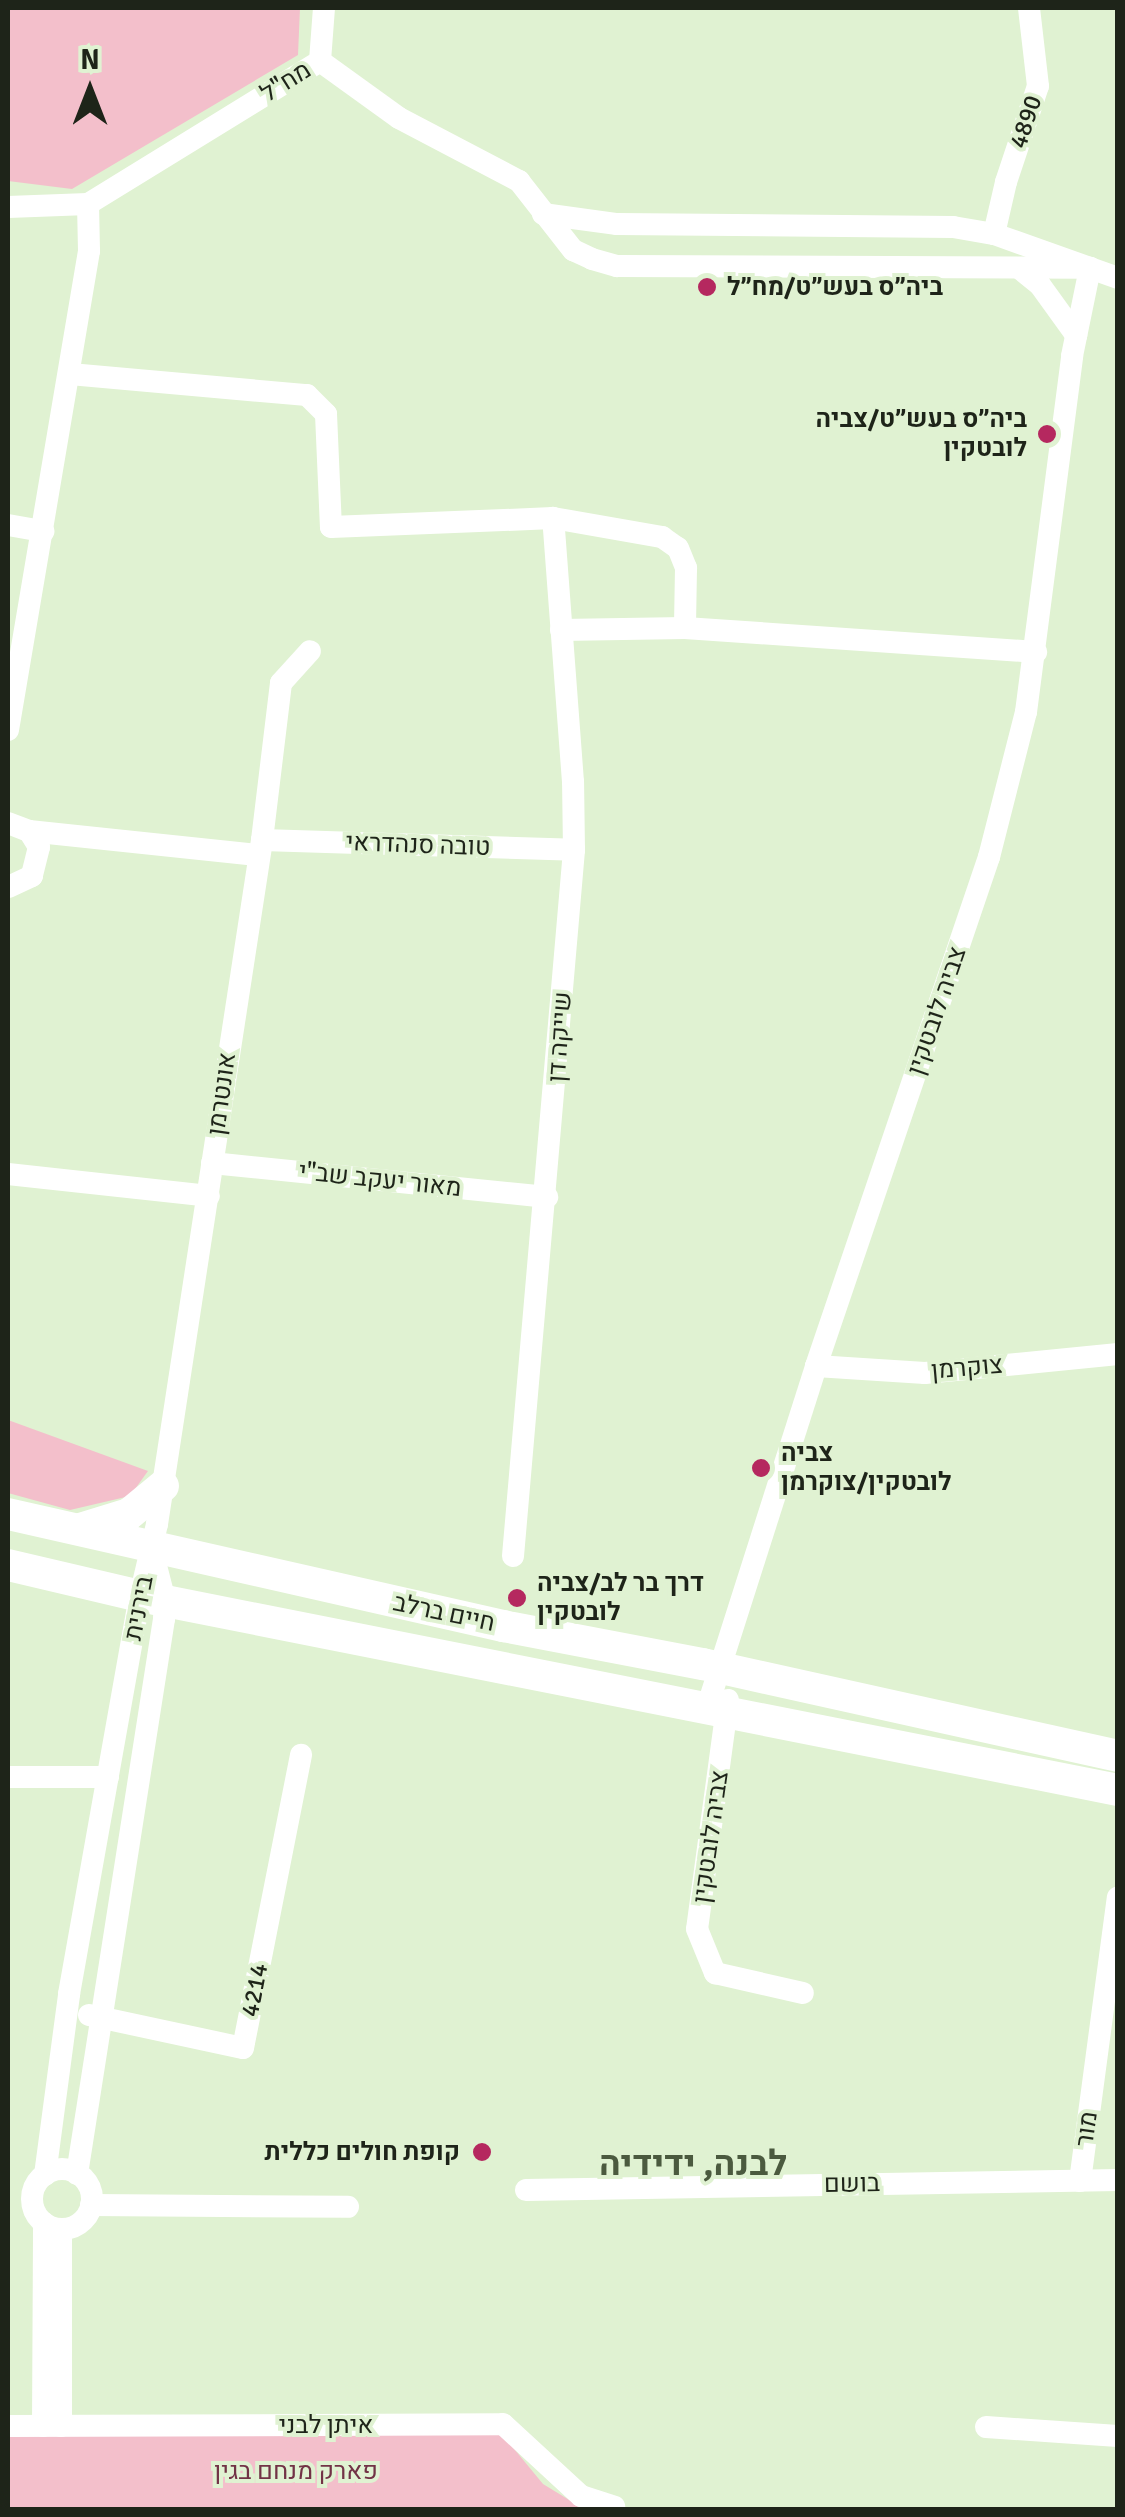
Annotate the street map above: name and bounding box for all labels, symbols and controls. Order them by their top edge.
north arrow [40,40,140,140]
text: N [80,43,100,77]
street label: מח"ל [255,55,317,109]
street label: 4890 [1003,92,1049,152]
place label: ביה״ס בעש״ט/מח״ל [727,272,943,302]
marker: ביה״ס בעש״ט/מח״ל [696,276,718,298]
place label: ביה״ס בעש״ט/צביה לובטקין [816,405,1027,464]
marker: ביה״ס בעש״ט/צביה לובטקין [1036,423,1058,445]
street label: טובה סנהדראי [345,827,491,863]
street label: צביה לובטקין [901,943,973,1079]
street label: שייקה דן [542,991,578,1083]
street label: אונטרמן [201,1051,243,1137]
street label: מאור יעקב שב"י [297,1157,463,1203]
street label: צוקרמן [930,1350,1004,1386]
place label: צביה לובטקין/צוקרמן [781,1439,952,1498]
marker: צביה לובטקין/צוקרמן [750,1457,772,1479]
place label: דרך בר לב/צביה לובטקין [537,1569,704,1628]
street label: בירנית [118,1573,160,1643]
marker: דרך בר לב/צביה לובטקין [506,1587,528,1609]
street label: חיים ברלב [390,1588,498,1638]
street label: צביה לובטקין [687,1769,735,1905]
street label: 4214 [235,1961,275,2019]
street label: מור [1070,2109,1104,2149]
place label: קופת חולים כללית [265,2137,460,2167]
marker: קופת חולים כללית [469,2139,495,2165]
district label: לבנה, ידידיה [599,2143,787,2185]
street label: בושם [824,2169,880,2199]
street label: איתן לבני [279,2410,373,2440]
park label: פארק מנחם בגין [214,2456,378,2486]

